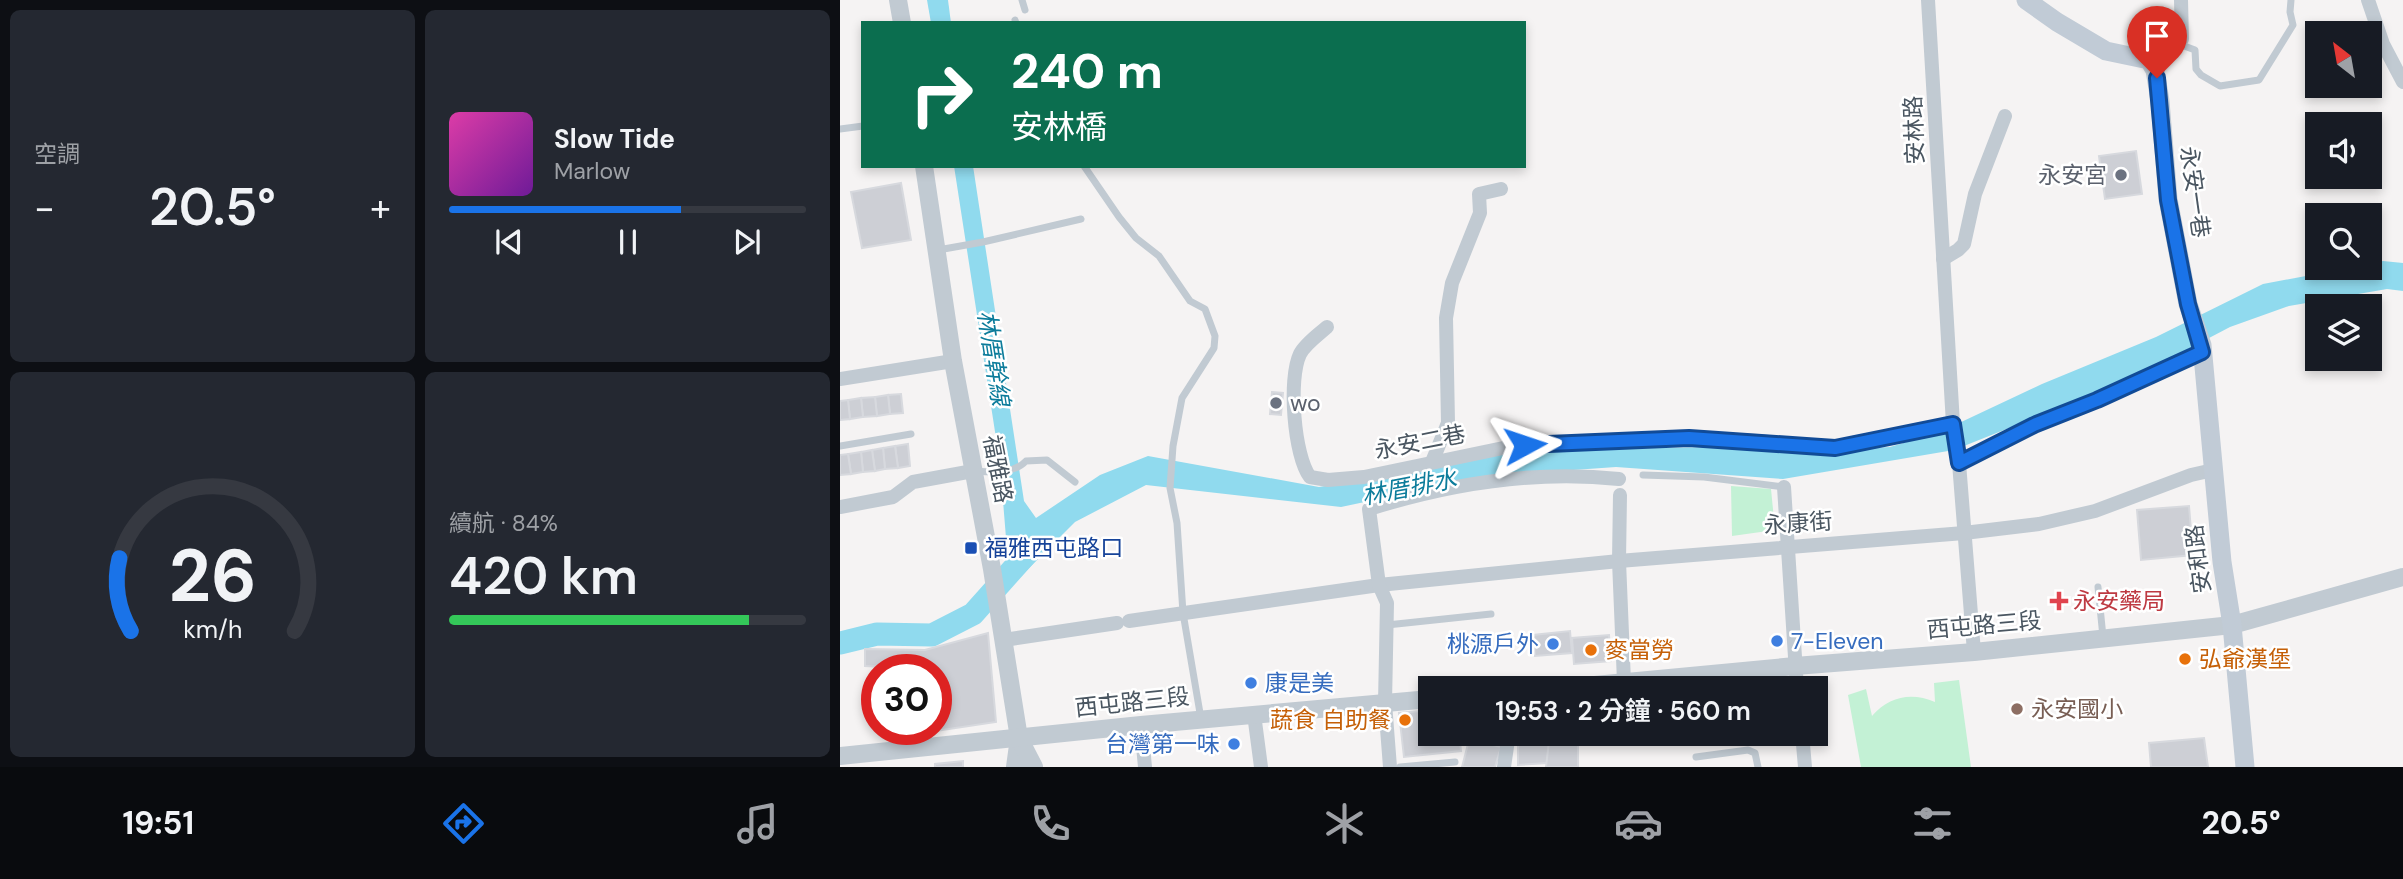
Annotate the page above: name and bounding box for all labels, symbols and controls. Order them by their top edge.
pin [2127,6,2187,78]
icon: arrive [2138,17,2176,55]
north arrow [2305,21,2382,98]
map controls [2305,21,2382,371]
text: 240 m [1011,39,1163,103]
icon: right [896,49,987,140]
street label: 安林路 [1898,95,1930,165]
text: 安林橋 [1011,106,1107,148]
button: sound [2305,112,2382,189]
text: Slow Tide [554,122,675,156]
text: 空調 [34,139,80,169]
street label: 永安一巷 [2174,144,2216,240]
text: Marlow [554,156,630,186]
place label: 永安宮 [2038,160,2107,190]
marker: 永安宮 [2113,167,2129,183]
text: 20.5° [149,173,276,241]
text: − [34,183,55,233]
text: + [370,183,391,233]
button: search [2305,203,2382,280]
icon: previous [490,223,528,261]
icon: pause [609,223,647,261]
icon: next [728,223,766,261]
button: layers [2305,294,2382,371]
water label: 林厝幹線 [971,308,1017,411]
place label: wo [1290,388,1321,418]
marker: wo [1268,395,1284,411]
position arrow [1488,408,1562,482]
street label: 永安二巷 [1372,418,1468,466]
street label: 福雅路 [977,432,1019,506]
water label: 林厝排水 [1359,462,1460,511]
street label: 永康街 [1763,506,1833,540]
text: 續航 · 84% [449,508,558,538]
street label: 安和路 [2179,523,2217,595]
text: 26 [168,529,257,624]
place label: 福雅西屯路口 [985,533,1123,563]
marker: 福雅西屯路口 [963,540,979,556]
text: 420 km [449,542,638,610]
place label: 永安藥局 [2073,586,2165,616]
marker: 永安藥局 [2051,593,2067,609]
street label: 西屯路三段 [1925,605,2043,645]
text: km/h [183,612,242,645]
place label: 7-Eleven [1791,626,1883,656]
place label: 桃源戶外 [1447,629,1539,659]
marker: 7-Eleven [1769,633,1785,649]
place label: 麥當勞 [1605,635,1674,665]
marker: 桃源戶外 [1545,636,1561,652]
marker: 麥當勞 [1583,642,1599,658]
place label: 弘爺漢堡 [2199,644,2291,674]
marker: 弘爺漢堡 [2177,651,2193,667]
speed limit sign: 30 [861,654,952,745]
place label: 康是美 [1265,668,1334,698]
marker: 康是美 [1243,675,1259,691]
street label: 西屯路三段 [1073,681,1191,723]
text: 19:53 · 2 分鐘 · 560 m [1495,694,1751,728]
place label: 永安國小 [2031,694,2123,724]
marker: 永安國小 [2009,701,2025,717]
place label: 蔬食 自助餐 [1270,705,1391,735]
marker: 蔬食 自助餐 [1397,712,1413,728]
place label: 台灣第一味 [1105,729,1220,759]
marker: 台灣第一味 [1226,736,1242,752]
icon: directions [439,799,488,848]
icon: music [733,799,782,848]
icon: phone [1026,799,1075,848]
icon: climate [1320,799,1369,848]
icon: car [1614,799,1663,848]
icon: filters [1908,799,1957,848]
text: 19:51 [122,802,194,844]
text: 20.5° [2201,802,2281,844]

